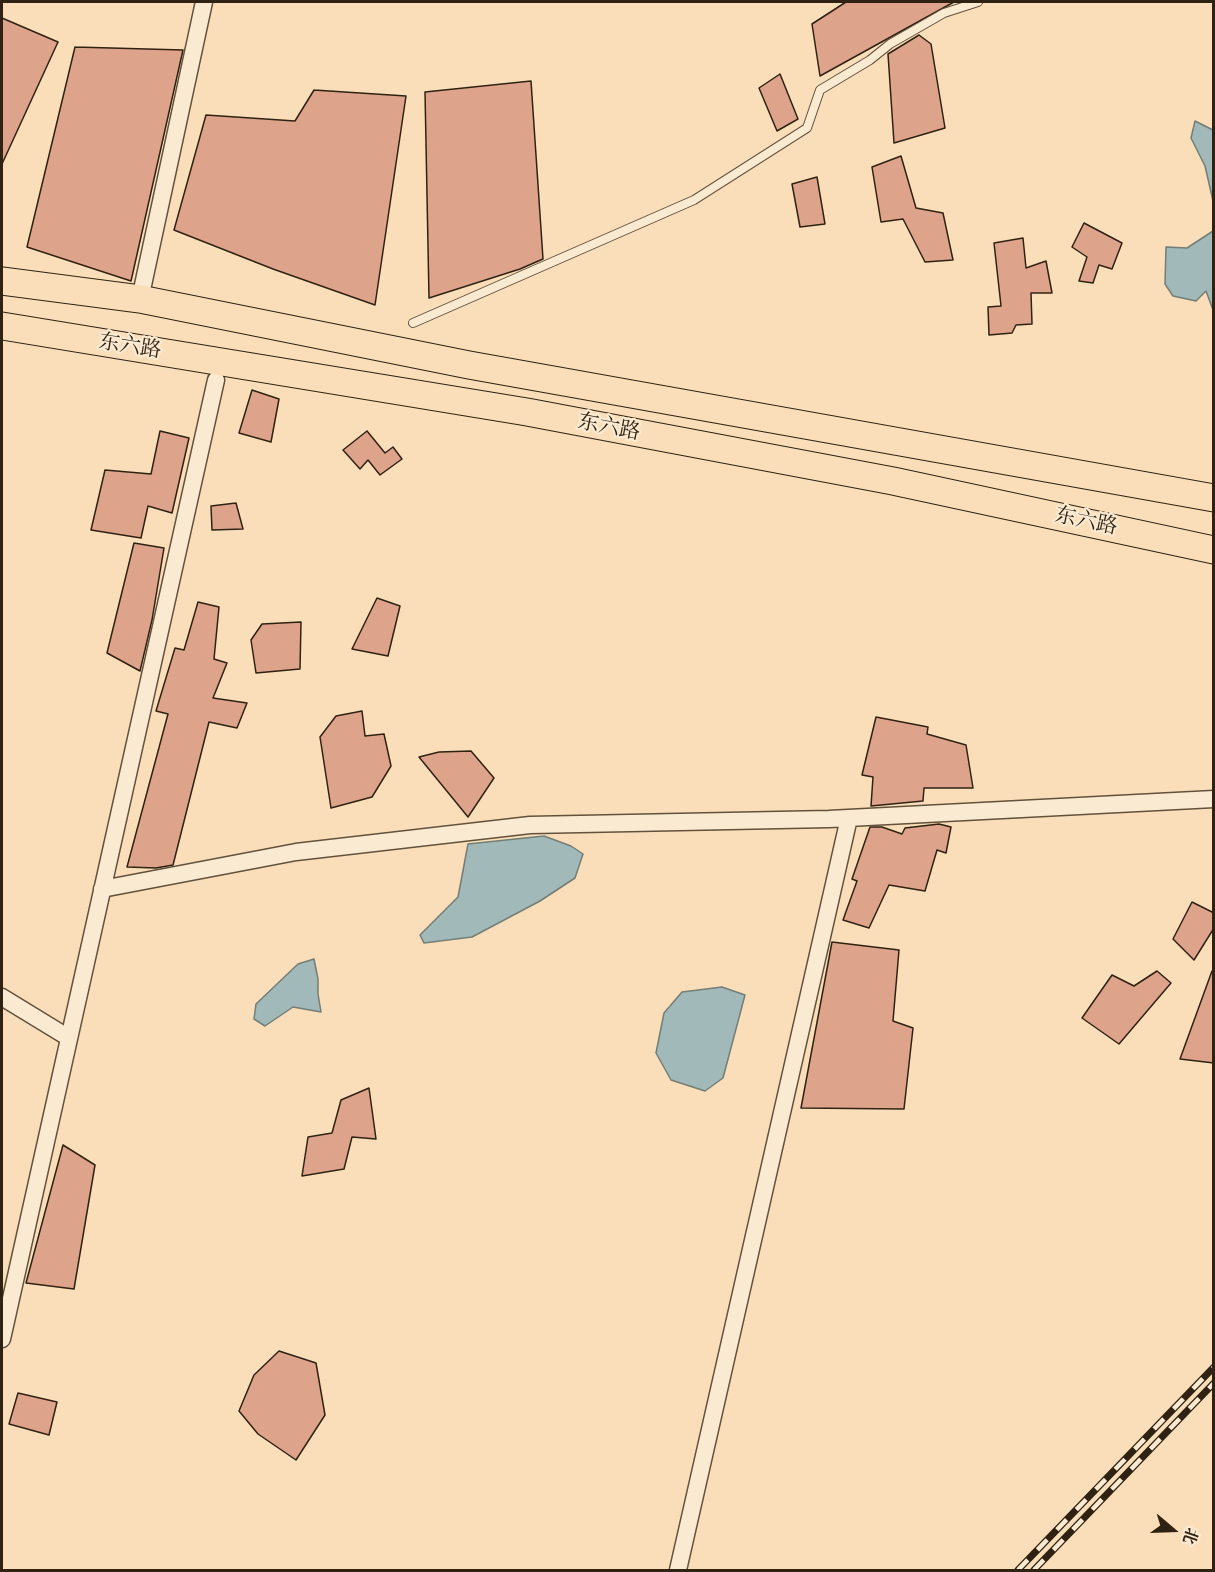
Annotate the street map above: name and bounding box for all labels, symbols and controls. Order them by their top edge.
street label: 东六路 [97,330,163,364]
street label: 东六路 [576,410,642,446]
street label: 东六路 [1053,503,1119,541]
north arrow [1143,1500,1203,1560]
text: 北 [1179,1525,1202,1547]

